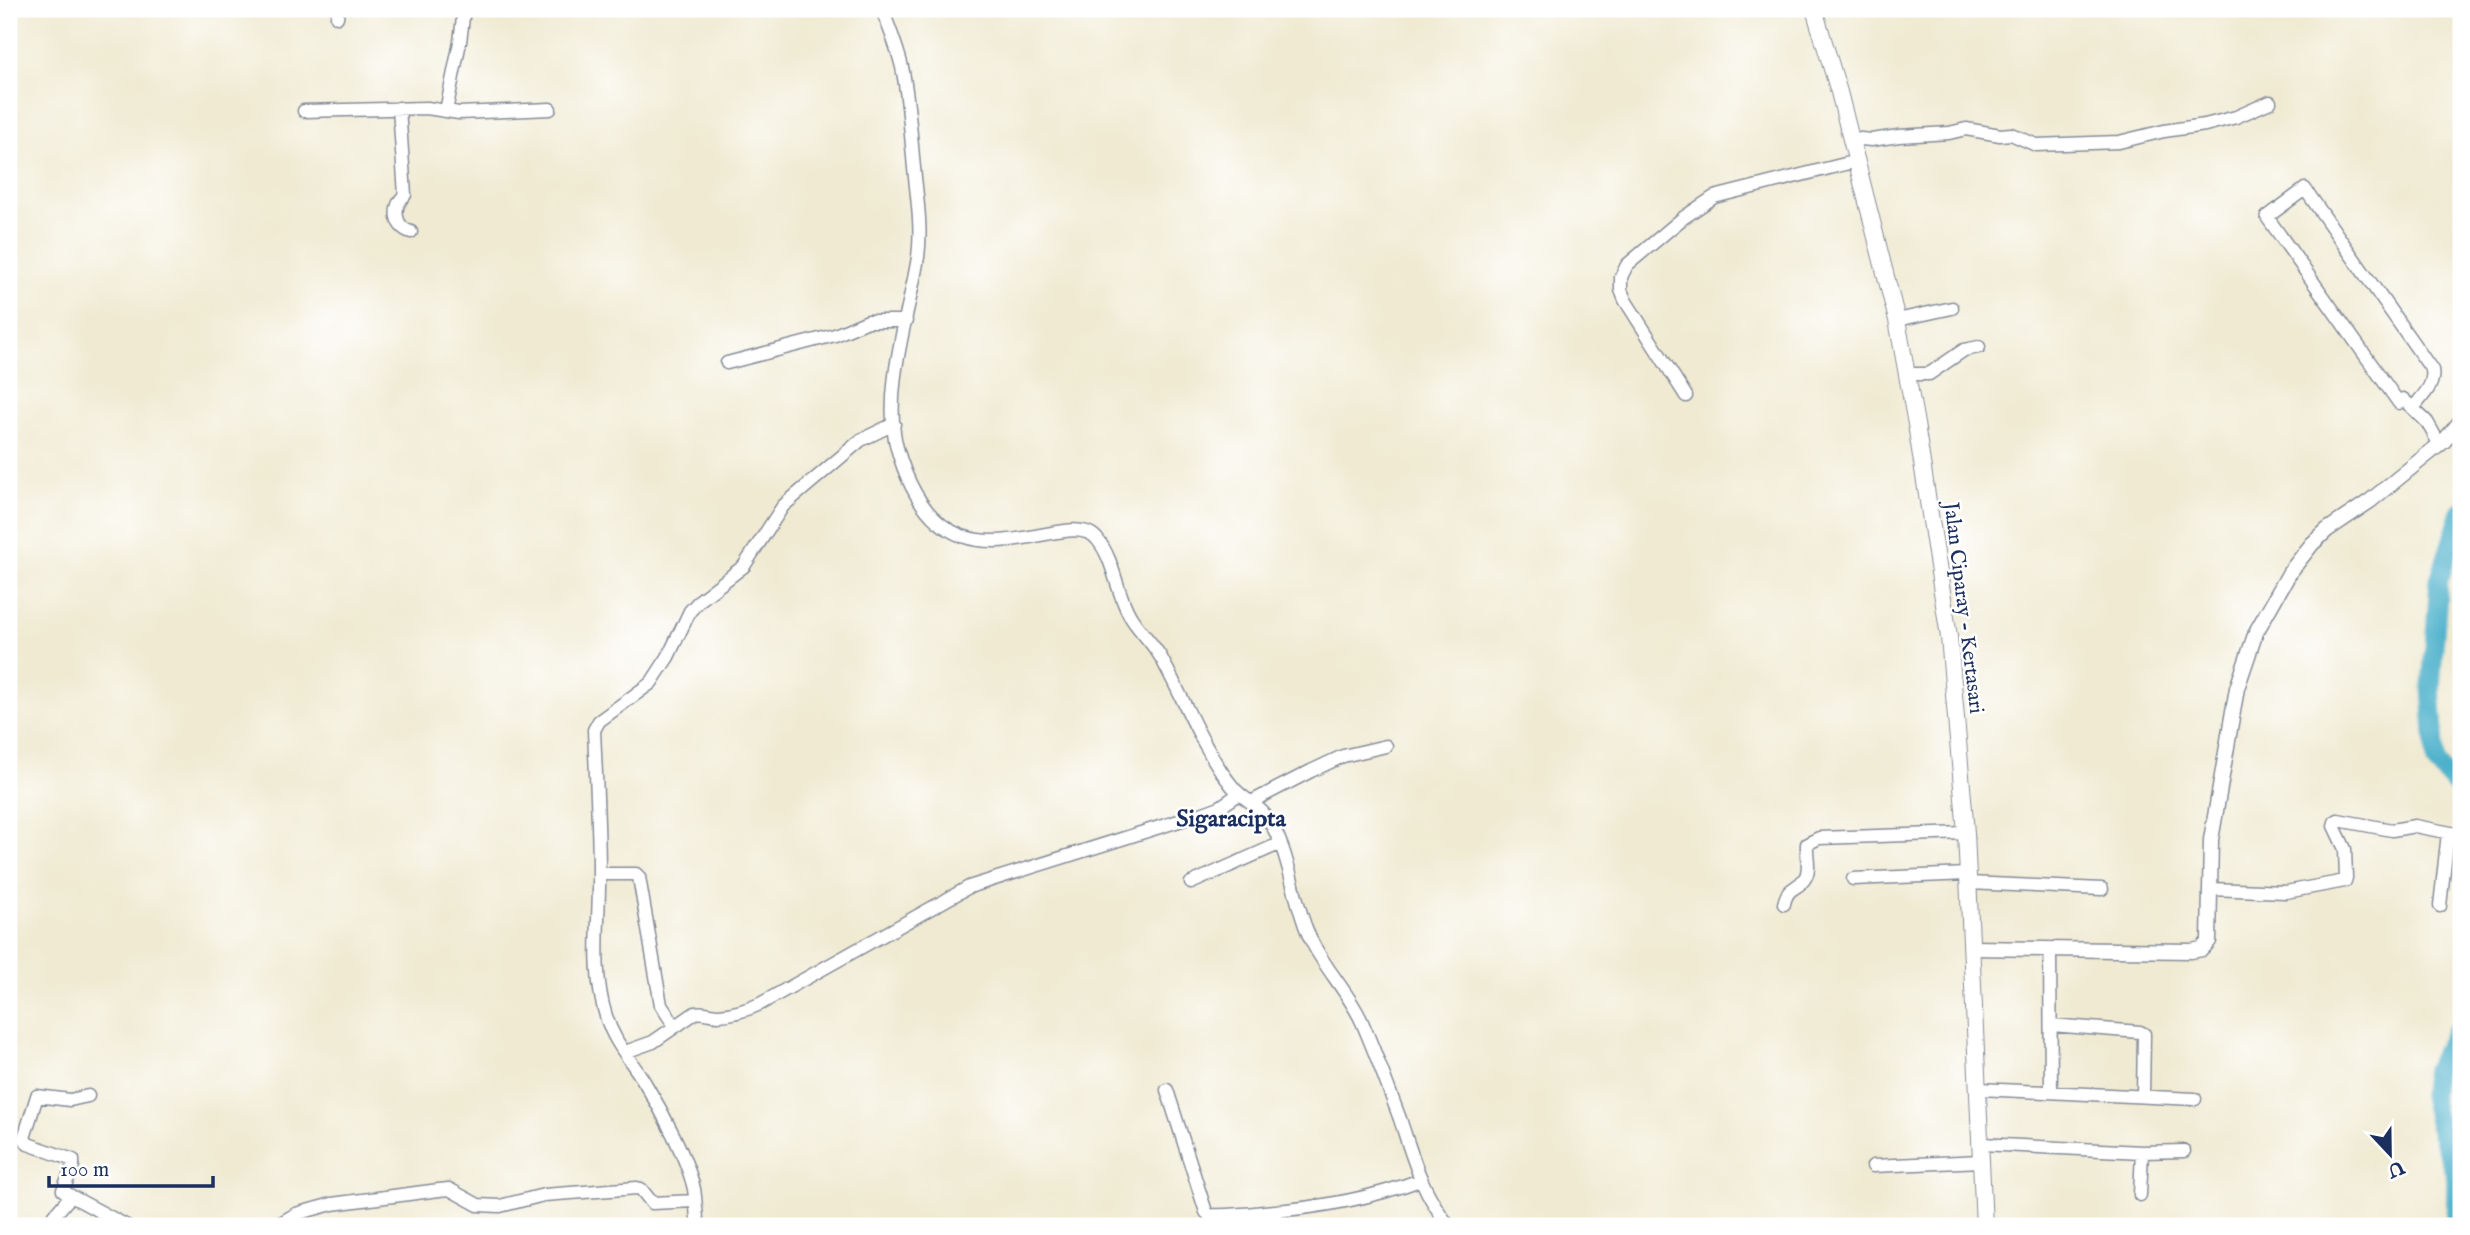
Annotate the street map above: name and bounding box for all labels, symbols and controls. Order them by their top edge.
street label: Jalan Ciparay - Kertasari [1936,499,1989,715]
district label: Sigaracipta [1176,804,1286,835]
north arrow [2354,1120,2424,1190]
scale bar [49,1144,214,1188]
text: U [2383,1153,2409,1182]
text: 100 m [60,1157,109,1184]

